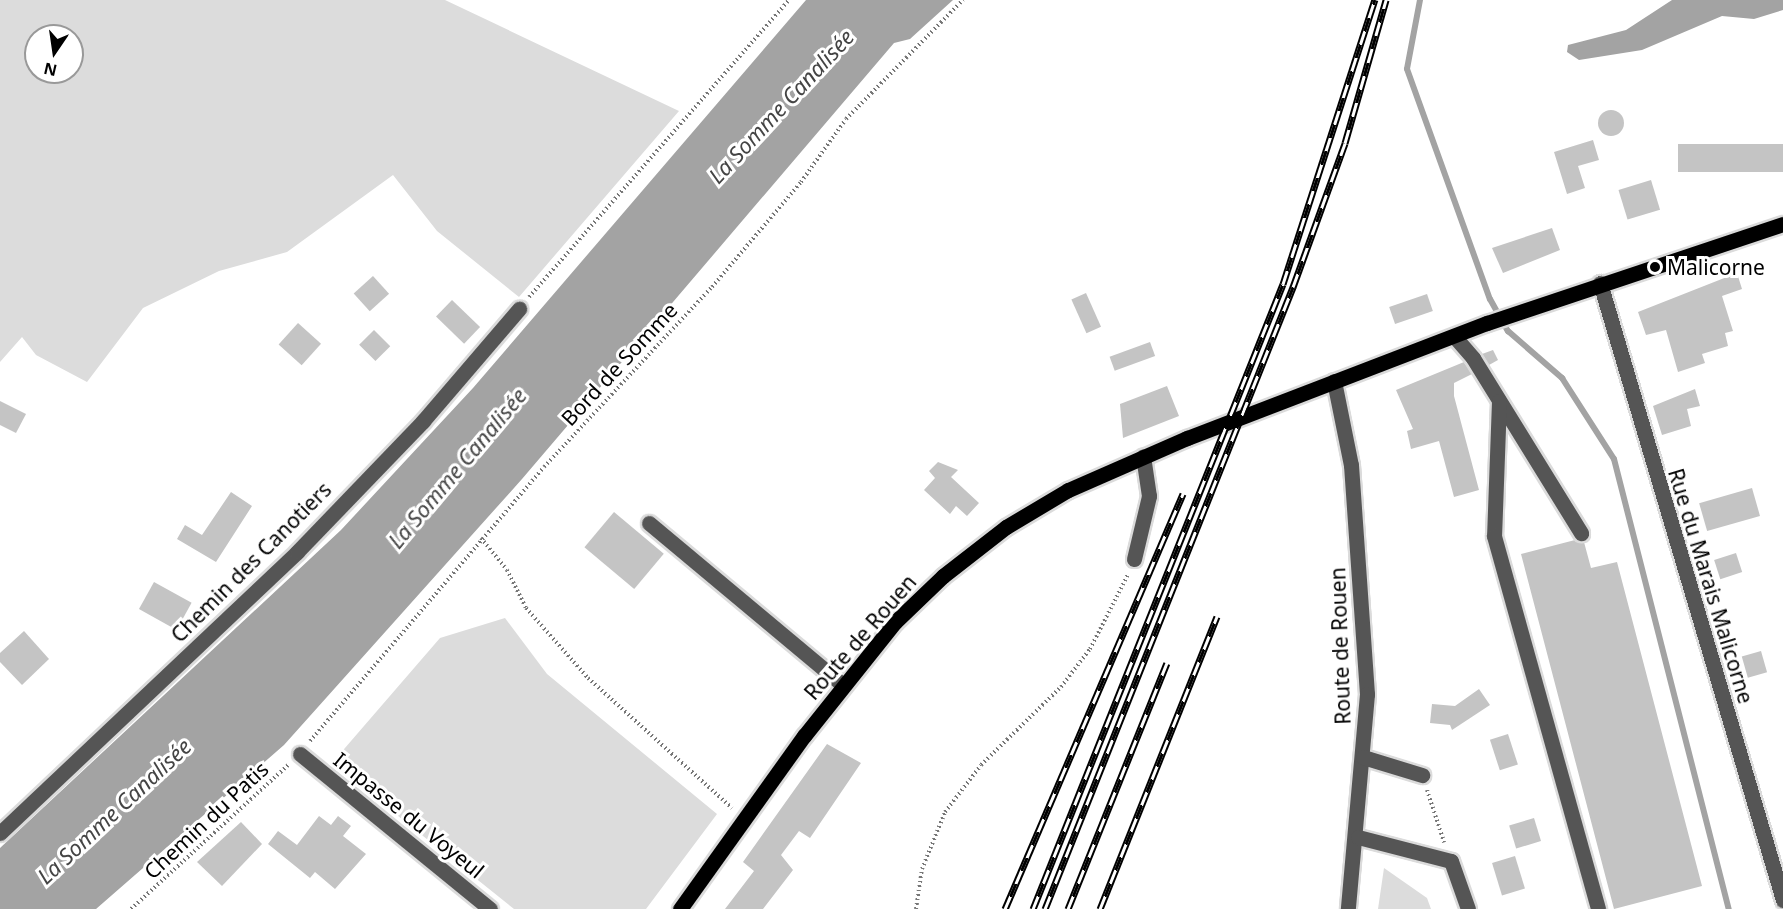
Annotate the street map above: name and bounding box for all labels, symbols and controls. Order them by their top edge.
north arrow [24,24,84,84]
water label: La Somme Canalisée [703,24,859,188]
text: N [42,57,59,82]
place label: Malicorne [1667,254,1765,280]
marker: Malicorne [1648,260,1662,274]
street label: Bord de Somme [556,297,682,431]
water label: La Somme Canalisée [382,383,532,553]
street label: Rue du Marais Malicorne [1663,465,1759,707]
street label: Chemin des Canotiers [166,477,336,647]
street label: Route de Rouen [1325,567,1355,725]
street label: Route de Rouen [799,569,921,705]
water label: La Somme Canalisée [32,733,196,889]
street label: Impasse du Voyeul [329,747,489,883]
street label: Chemin du Patis [139,756,273,884]

